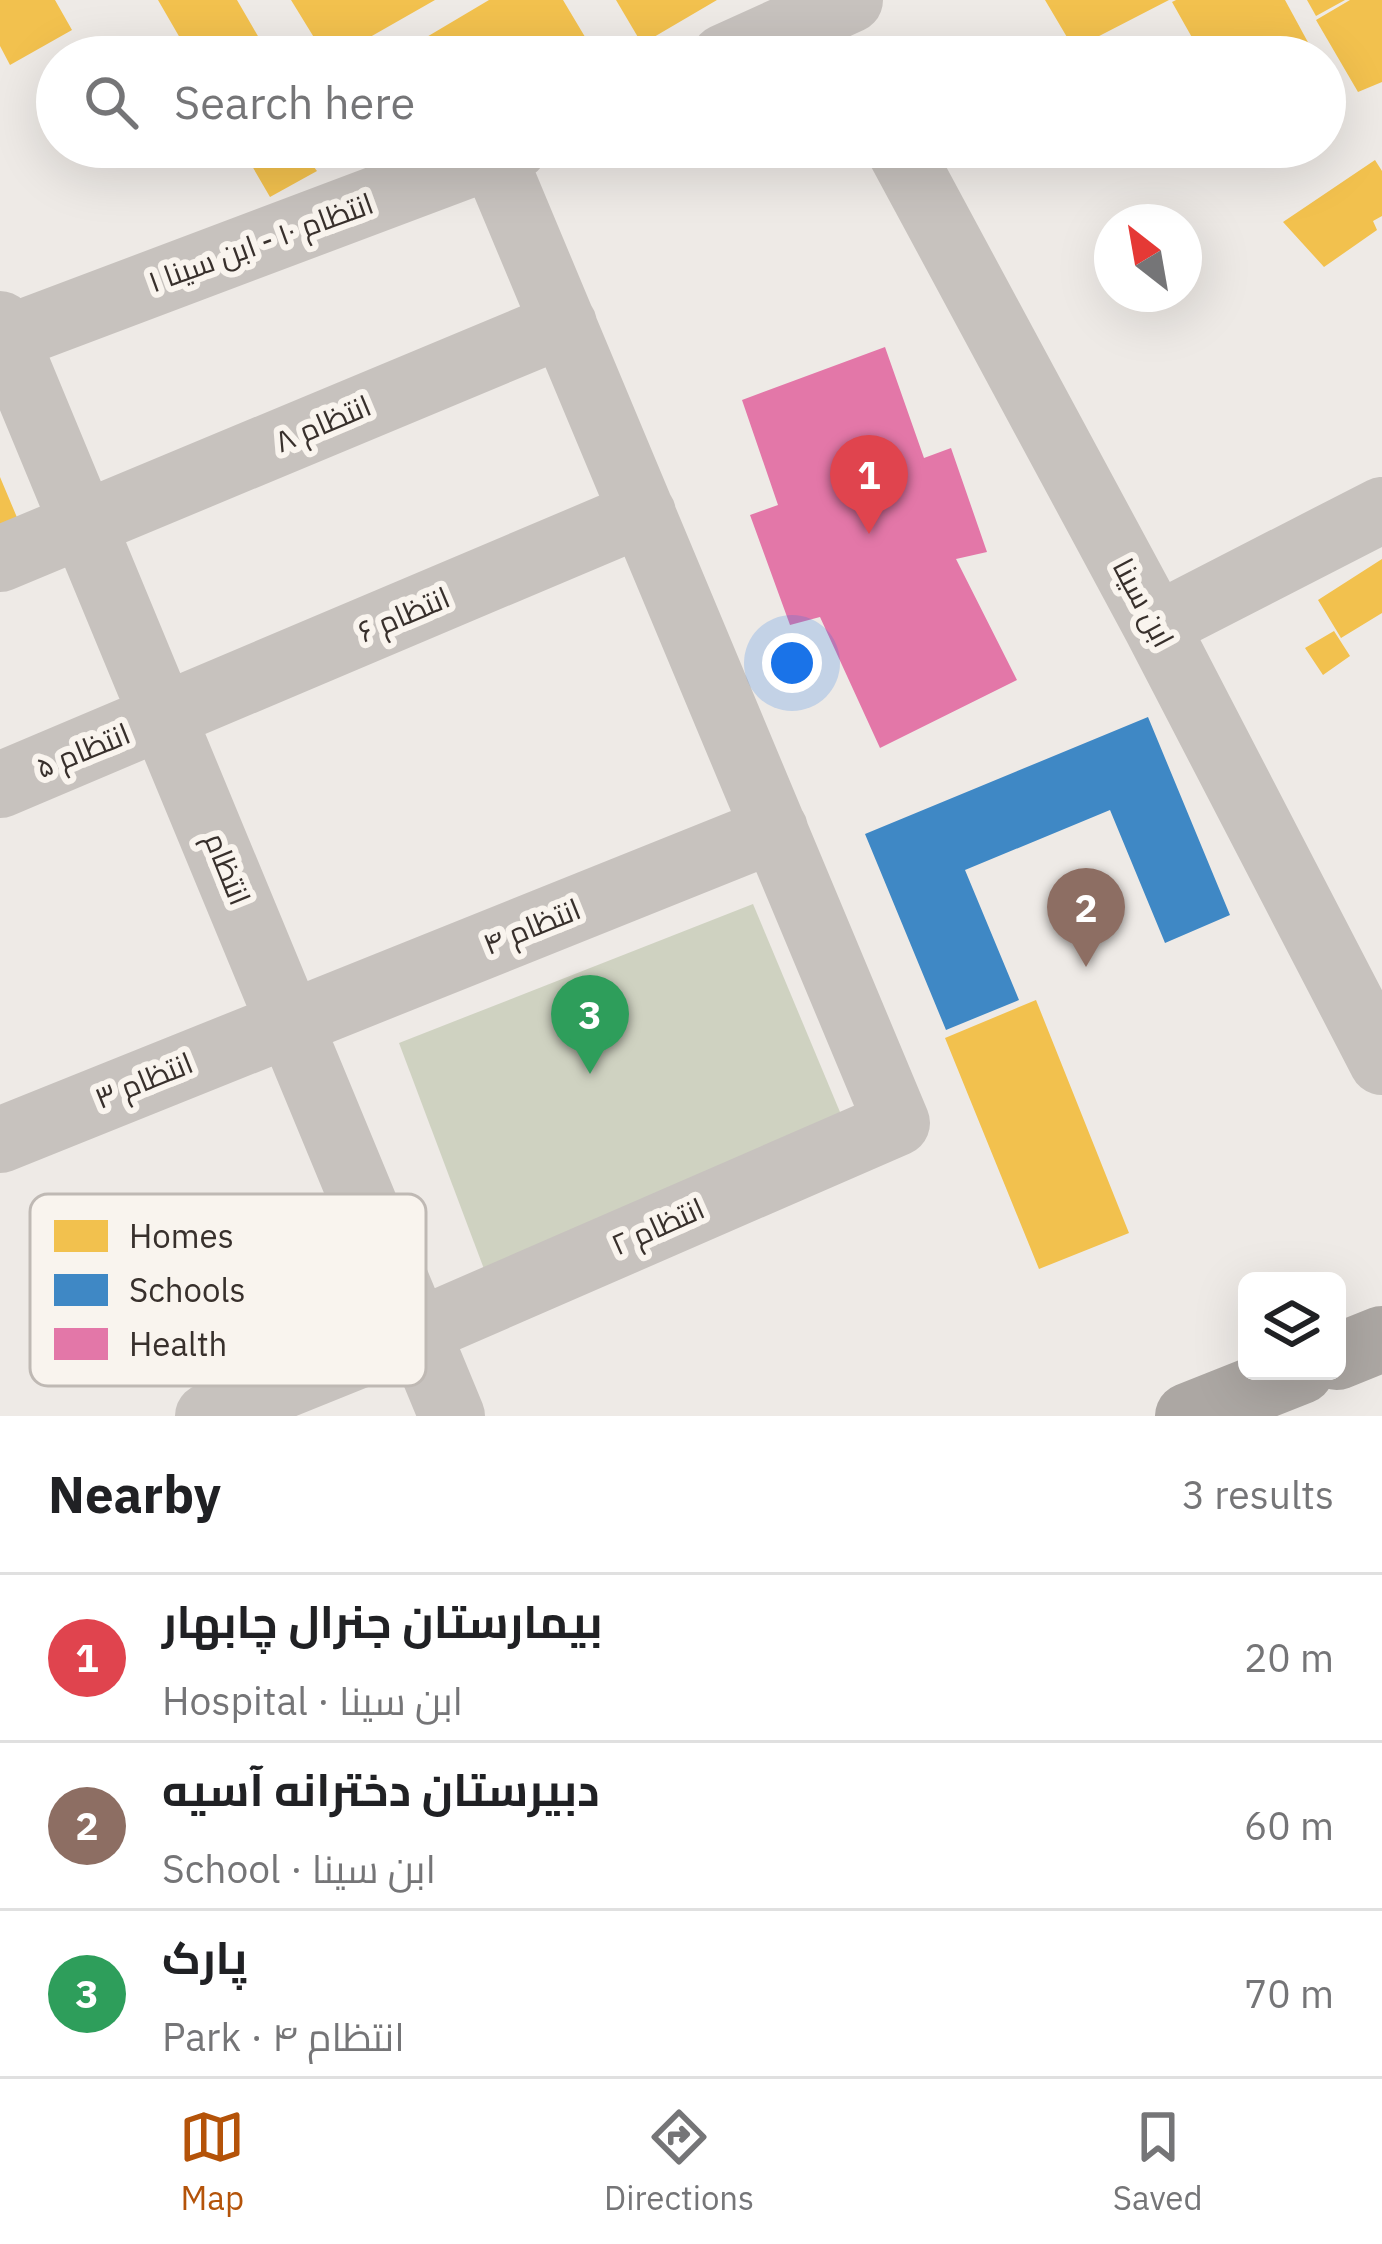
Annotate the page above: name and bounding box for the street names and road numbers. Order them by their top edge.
street label: انتظام ۱۰ - ابن سینا ۱ [143,183,379,302]
street label: انتظام ۸ [268,385,377,462]
street label: ابن سینا [1105,551,1184,654]
street label: انتظام ۶ [351,577,456,652]
street label: انتظام ۵ [29,713,136,788]
street label: انتظام [194,826,261,911]
street label: انتظام ۴ [477,888,587,965]
street label: انتظام ۳ [89,1042,199,1119]
street label: انتظام ۲ [605,1188,711,1265]

